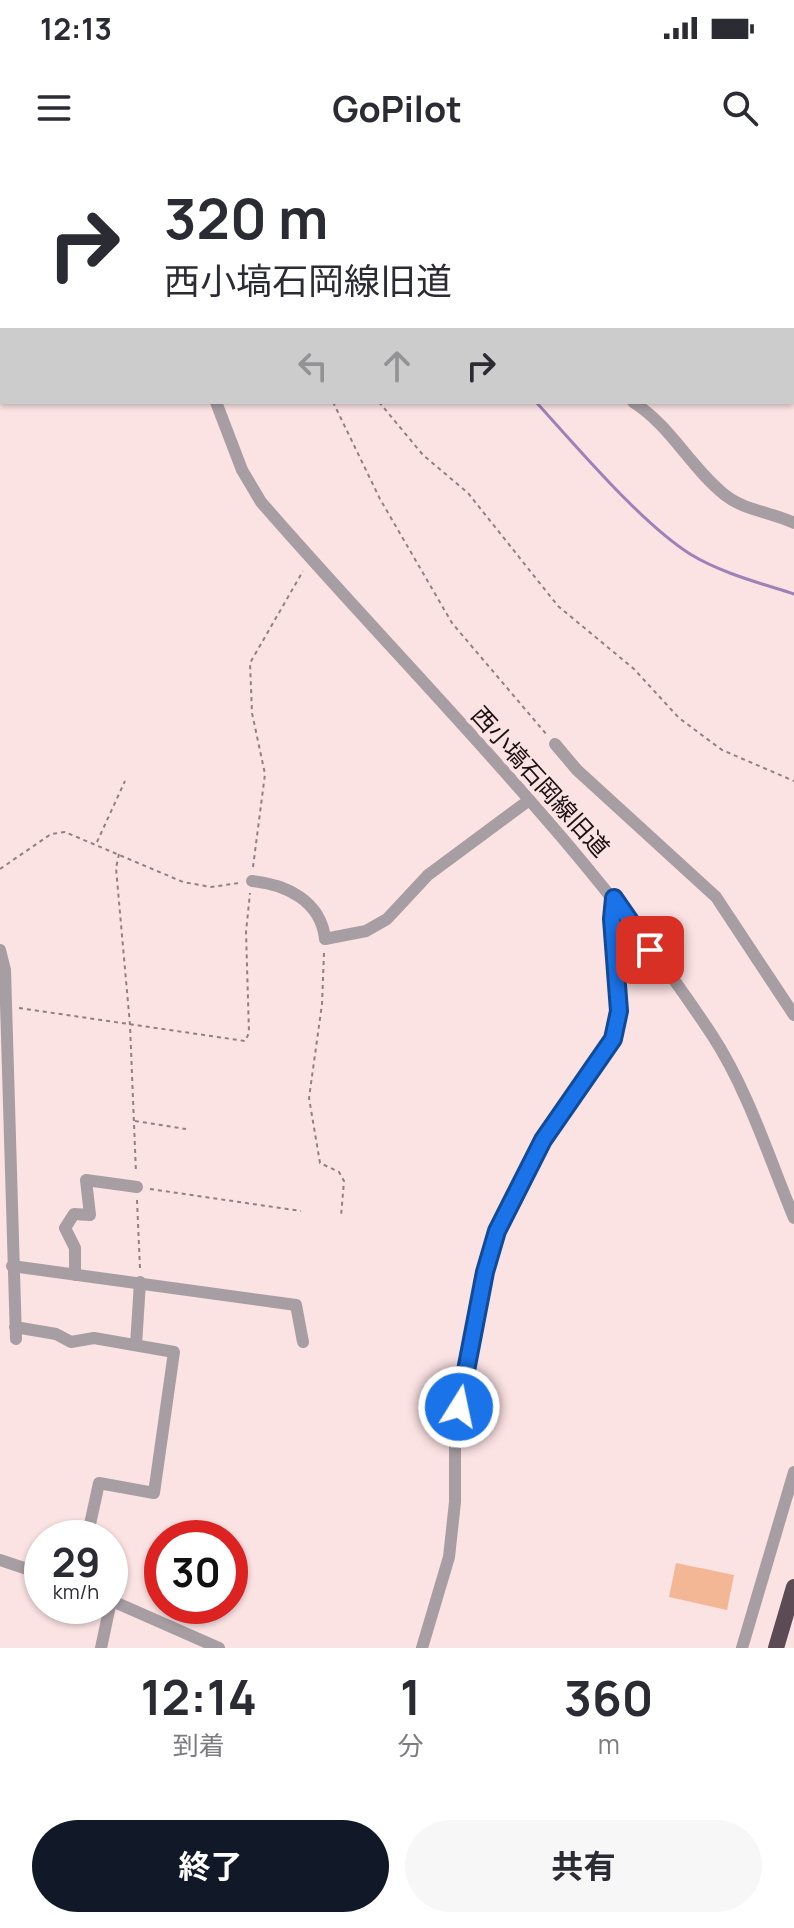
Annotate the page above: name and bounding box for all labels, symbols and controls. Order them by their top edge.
text: 12:13 [40,8,112,49]
text: GoPilot [332,84,462,133]
icon: menu [32,86,76,130]
icon: search [718,86,762,130]
text: 320 m [164,179,328,256]
icon: right [32,192,136,296]
text: 西小塙石岡線旧道 [164,256,452,305]
icon: left [291,344,335,388]
icon: ahead [375,344,419,388]
icon: right [459,344,503,388]
street label: 西小塙石岡線旧道 [465,699,618,863]
pin [616,916,684,984]
icon: arrive [628,928,672,972]
position arrow [417,1365,501,1449]
speed limit sign: 30 [144,1520,248,1624]
text: 29 [52,1534,100,1589]
text: km/h [53,1578,99,1605]
text: 12:14 [141,1664,257,1729]
text: 1 [400,1664,421,1729]
text: 360 [564,1665,653,1730]
text: m [598,1726,620,1762]
text: 到着 [173,1727,225,1763]
text: 分 [397,1727,423,1763]
button: 終了 [32,1820,389,1912]
button: 共有 [405,1820,762,1912]

